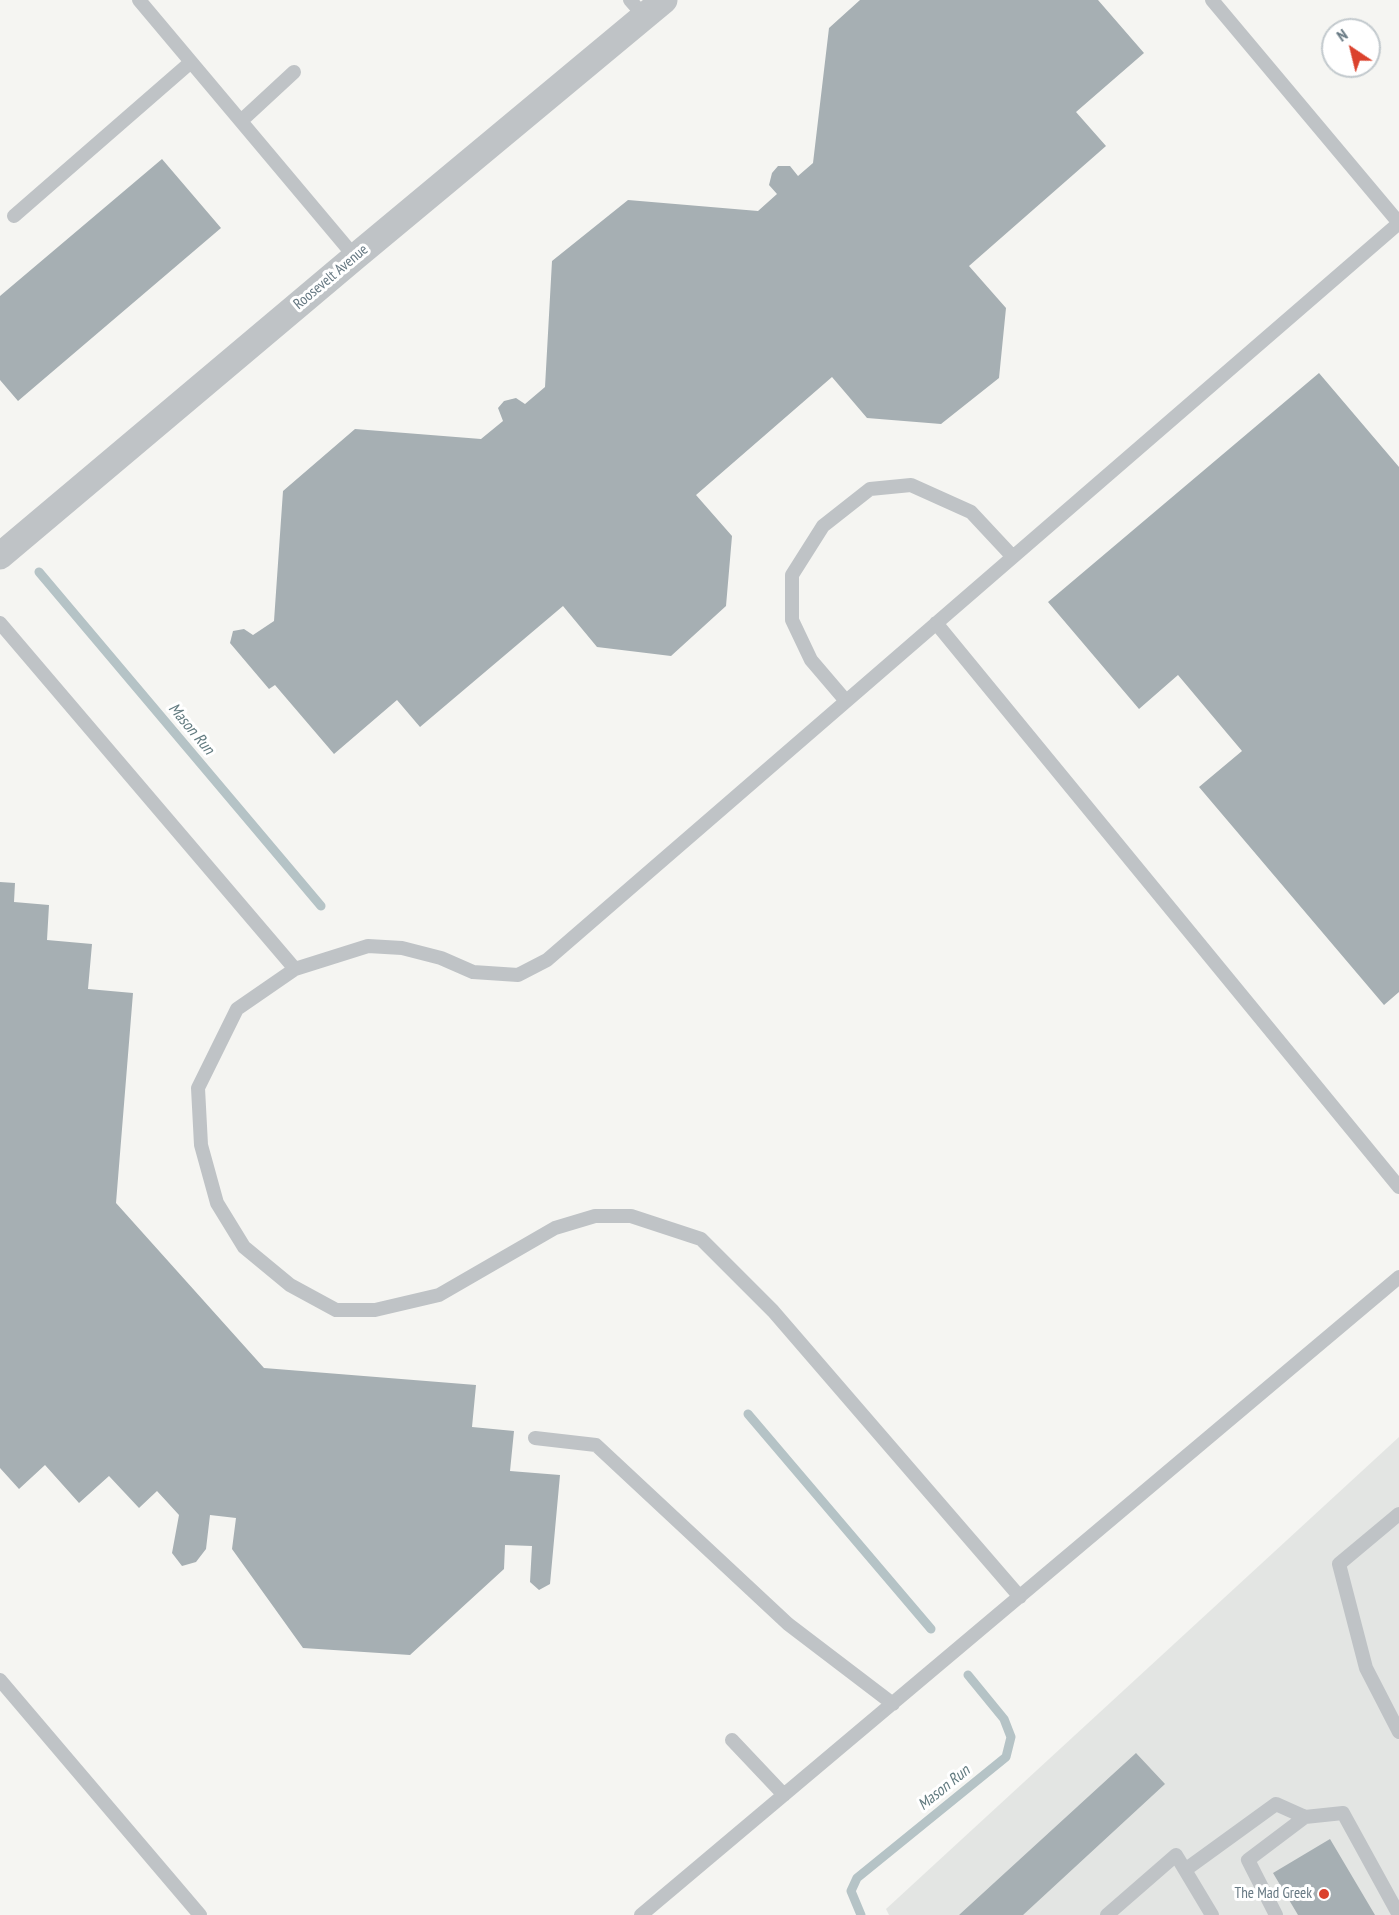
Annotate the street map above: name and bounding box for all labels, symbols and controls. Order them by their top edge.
north arrow [1321,18,1381,78]
text: N [1333,24,1351,46]
street label: Roosevelt Avenue [290,241,372,313]
water label: Mason Run [164,699,218,759]
water label: Mason Run [914,1761,974,1815]
place label: The Mad Greek [1235,1885,1312,1903]
marker: The Mad Greek [1317,1887,1331,1901]

